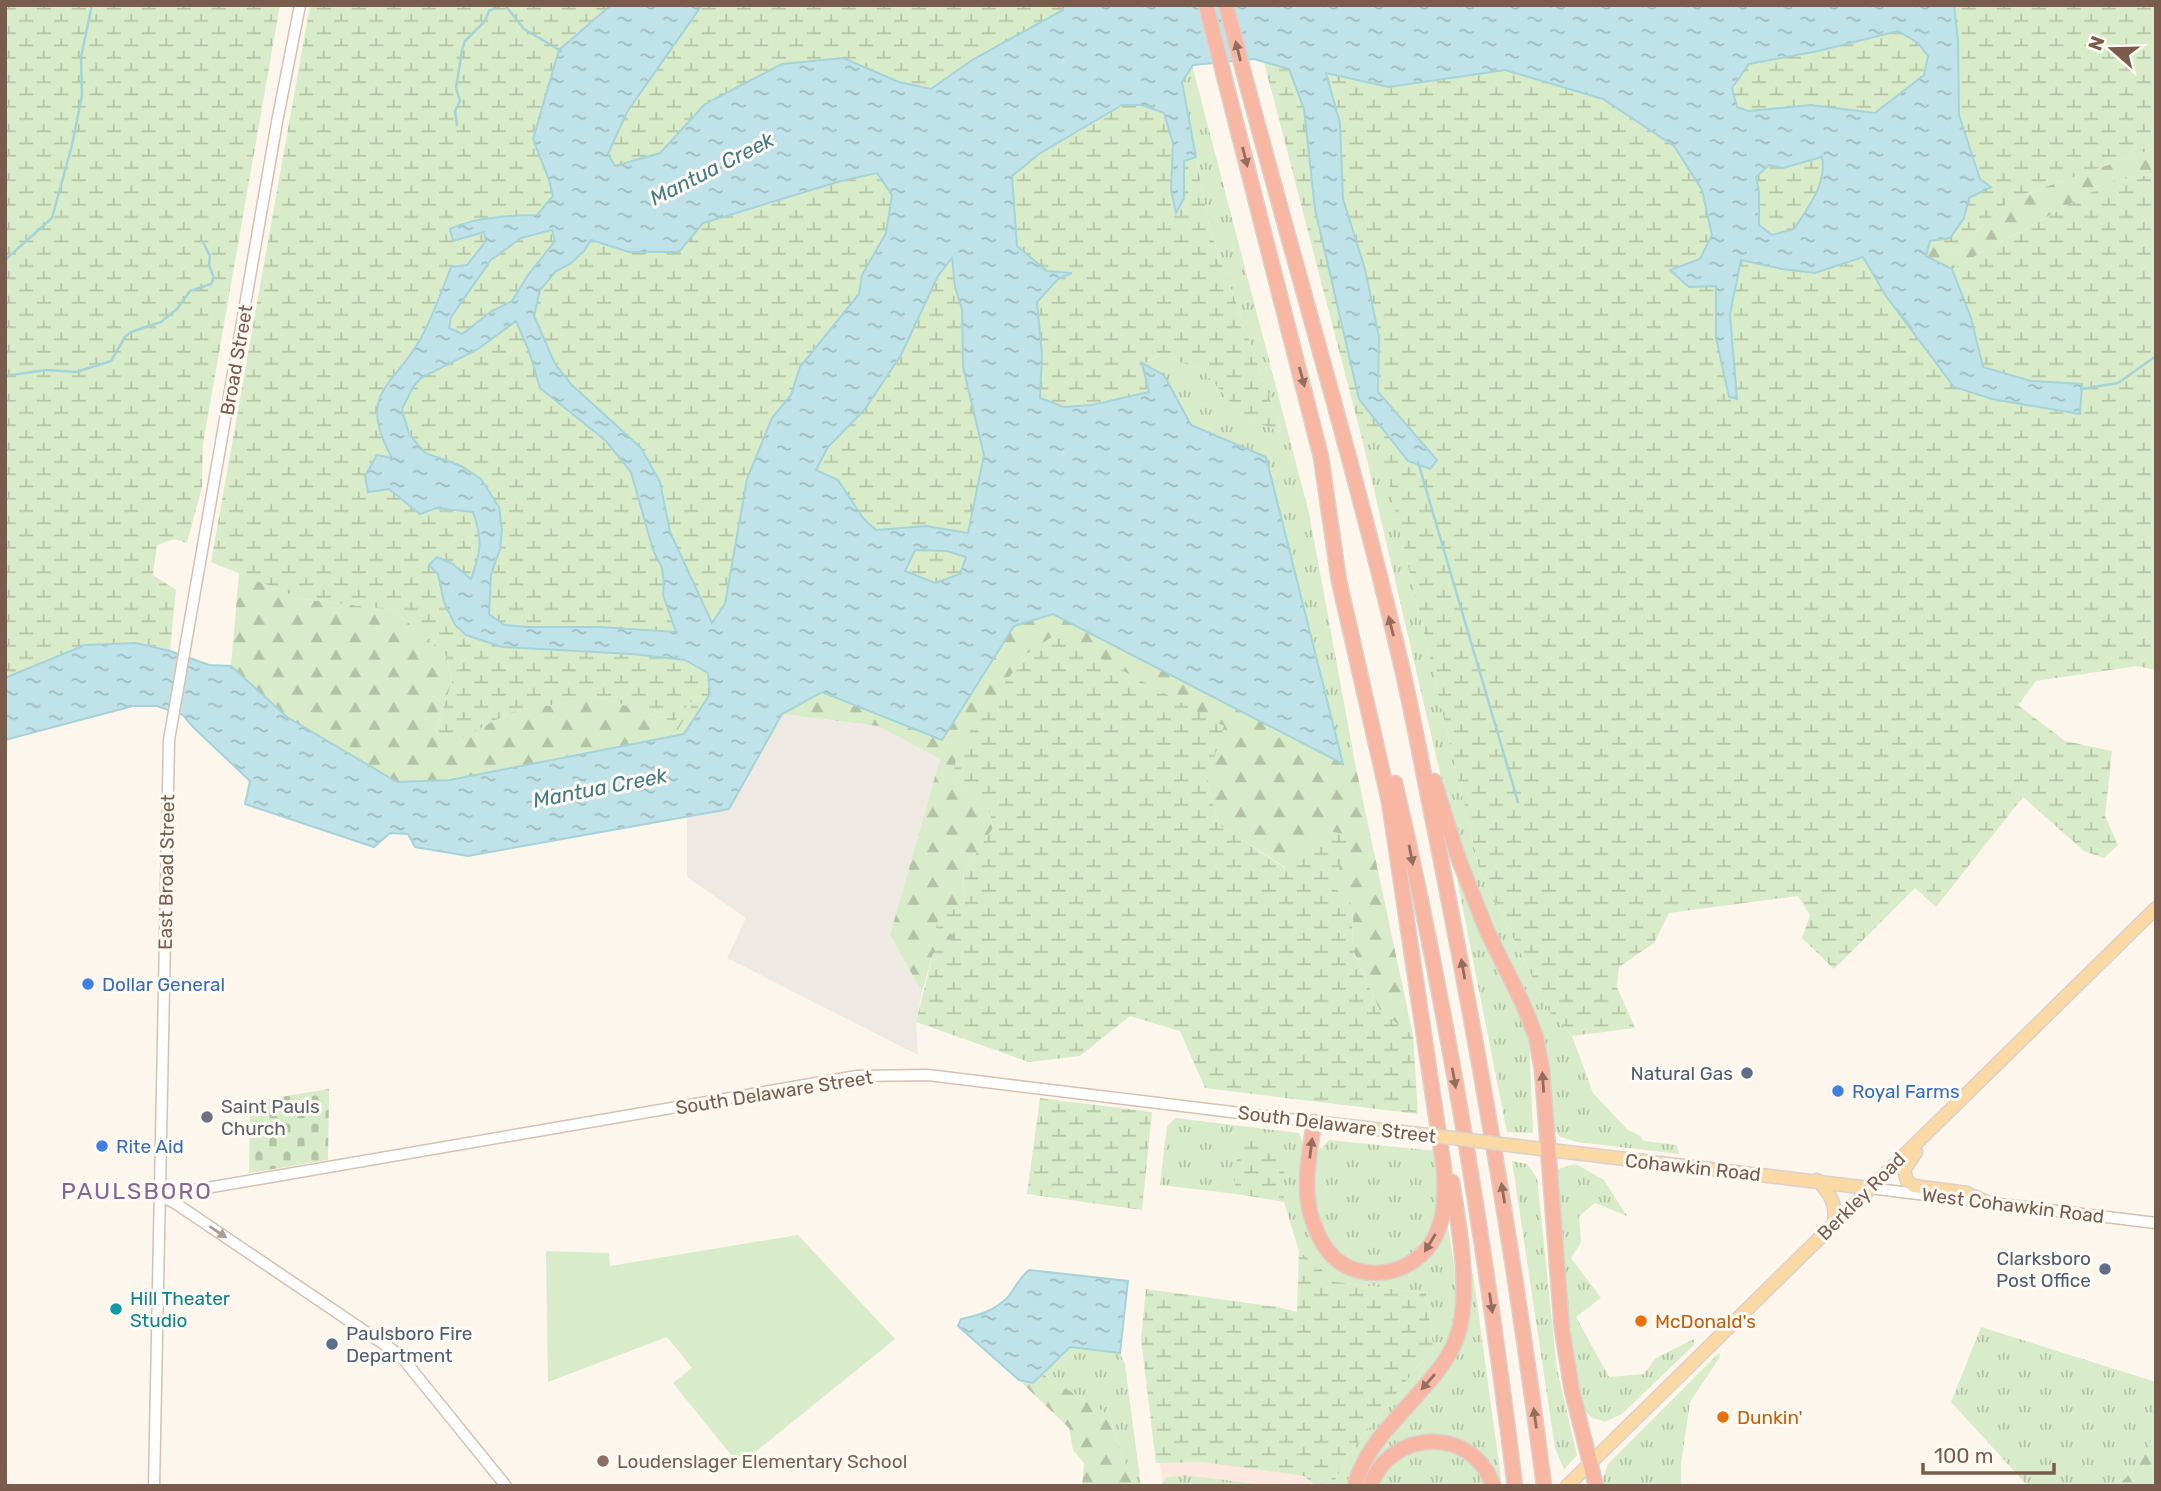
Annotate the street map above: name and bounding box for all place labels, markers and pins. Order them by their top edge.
place label: Dollar General [102,973,225,996]
marker: Dollar General [80,976,96,992]
place label: Natural Gas [1631,1062,1733,1085]
marker: Natural Gas [1739,1065,1755,1081]
place label: Royal Farms [1852,1080,1960,1103]
marker: Royal Farms [1830,1083,1846,1099]
place label: Saint Pauls Church [221,1095,320,1140]
marker: Saint Pauls Church [199,1109,215,1125]
place label: Rite Aid [116,1135,184,1158]
marker: Rite Aid [94,1138,110,1154]
place label: Clarksboro Post Office [1996,1247,2091,1292]
marker: Clarksboro Post Office [2097,1261,2113,1277]
place label: Hill Theater Studio [130,1287,231,1332]
marker: Hill Theater Studio [108,1301,124,1317]
place label: McDonald's [1655,1310,1756,1333]
marker: McDonald's [1633,1313,1649,1329]
place label: Paulsboro Fire Department [346,1322,472,1367]
marker: Paulsboro Fire Department [324,1336,340,1352]
place label: Dunkin' [1737,1406,1803,1429]
marker: Dunkin' [1715,1409,1731,1425]
place label: Loudenslager Elementary School [617,1450,907,1473]
marker: Loudenslager Elementary School [595,1453,611,1469]

